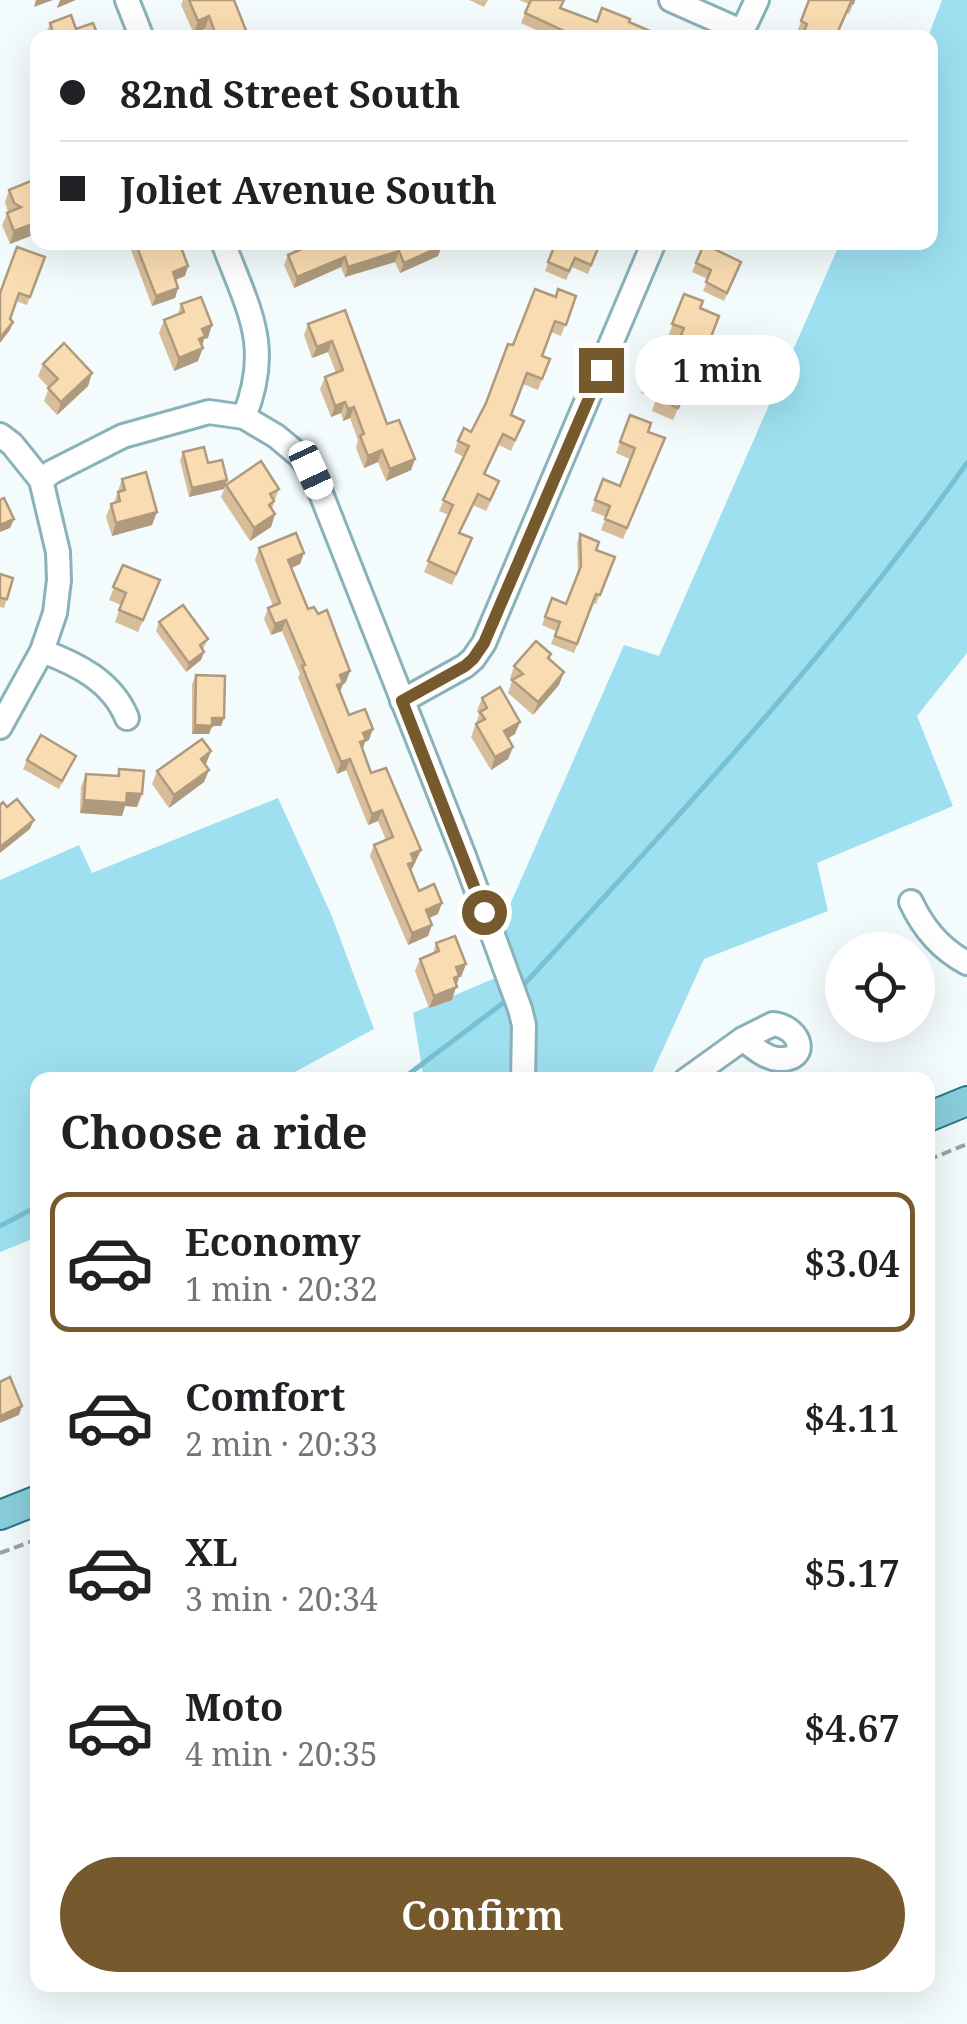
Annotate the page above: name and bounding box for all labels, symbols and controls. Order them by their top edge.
text: 82nd Street South [120,67,460,119]
text: Joliet Avenue South [120,163,497,215]
callout: 1 min [636,335,801,405]
route end [579,348,624,393]
text: 1 min [673,348,762,391]
car [285,436,337,504]
route start [462,890,507,935]
map controls [825,932,935,1042]
button: locate [825,932,935,1042]
text: Choose a ride [60,1101,368,1162]
text: Economy [185,1215,361,1267]
icon: car [65,1217,155,1307]
text: $3.04 [804,1236,900,1288]
text: 1 min · 20:32 [185,1267,378,1310]
text: Comfort [185,1370,345,1422]
icon: car [65,1372,155,1462]
text: $4.11 [804,1391,900,1443]
text: 2 min · 20:33 [185,1422,378,1465]
text: XL [185,1525,238,1577]
icon: car [65,1527,155,1617]
text: $5.17 [804,1546,900,1598]
text: 3 min · 20:34 [185,1577,378,1620]
text: Moto [185,1680,283,1732]
icon: car [65,1682,155,1772]
text: $4.67 [804,1701,900,1753]
text: 4 min · 20:35 [185,1732,378,1775]
button: Confirm [60,1857,905,1972]

